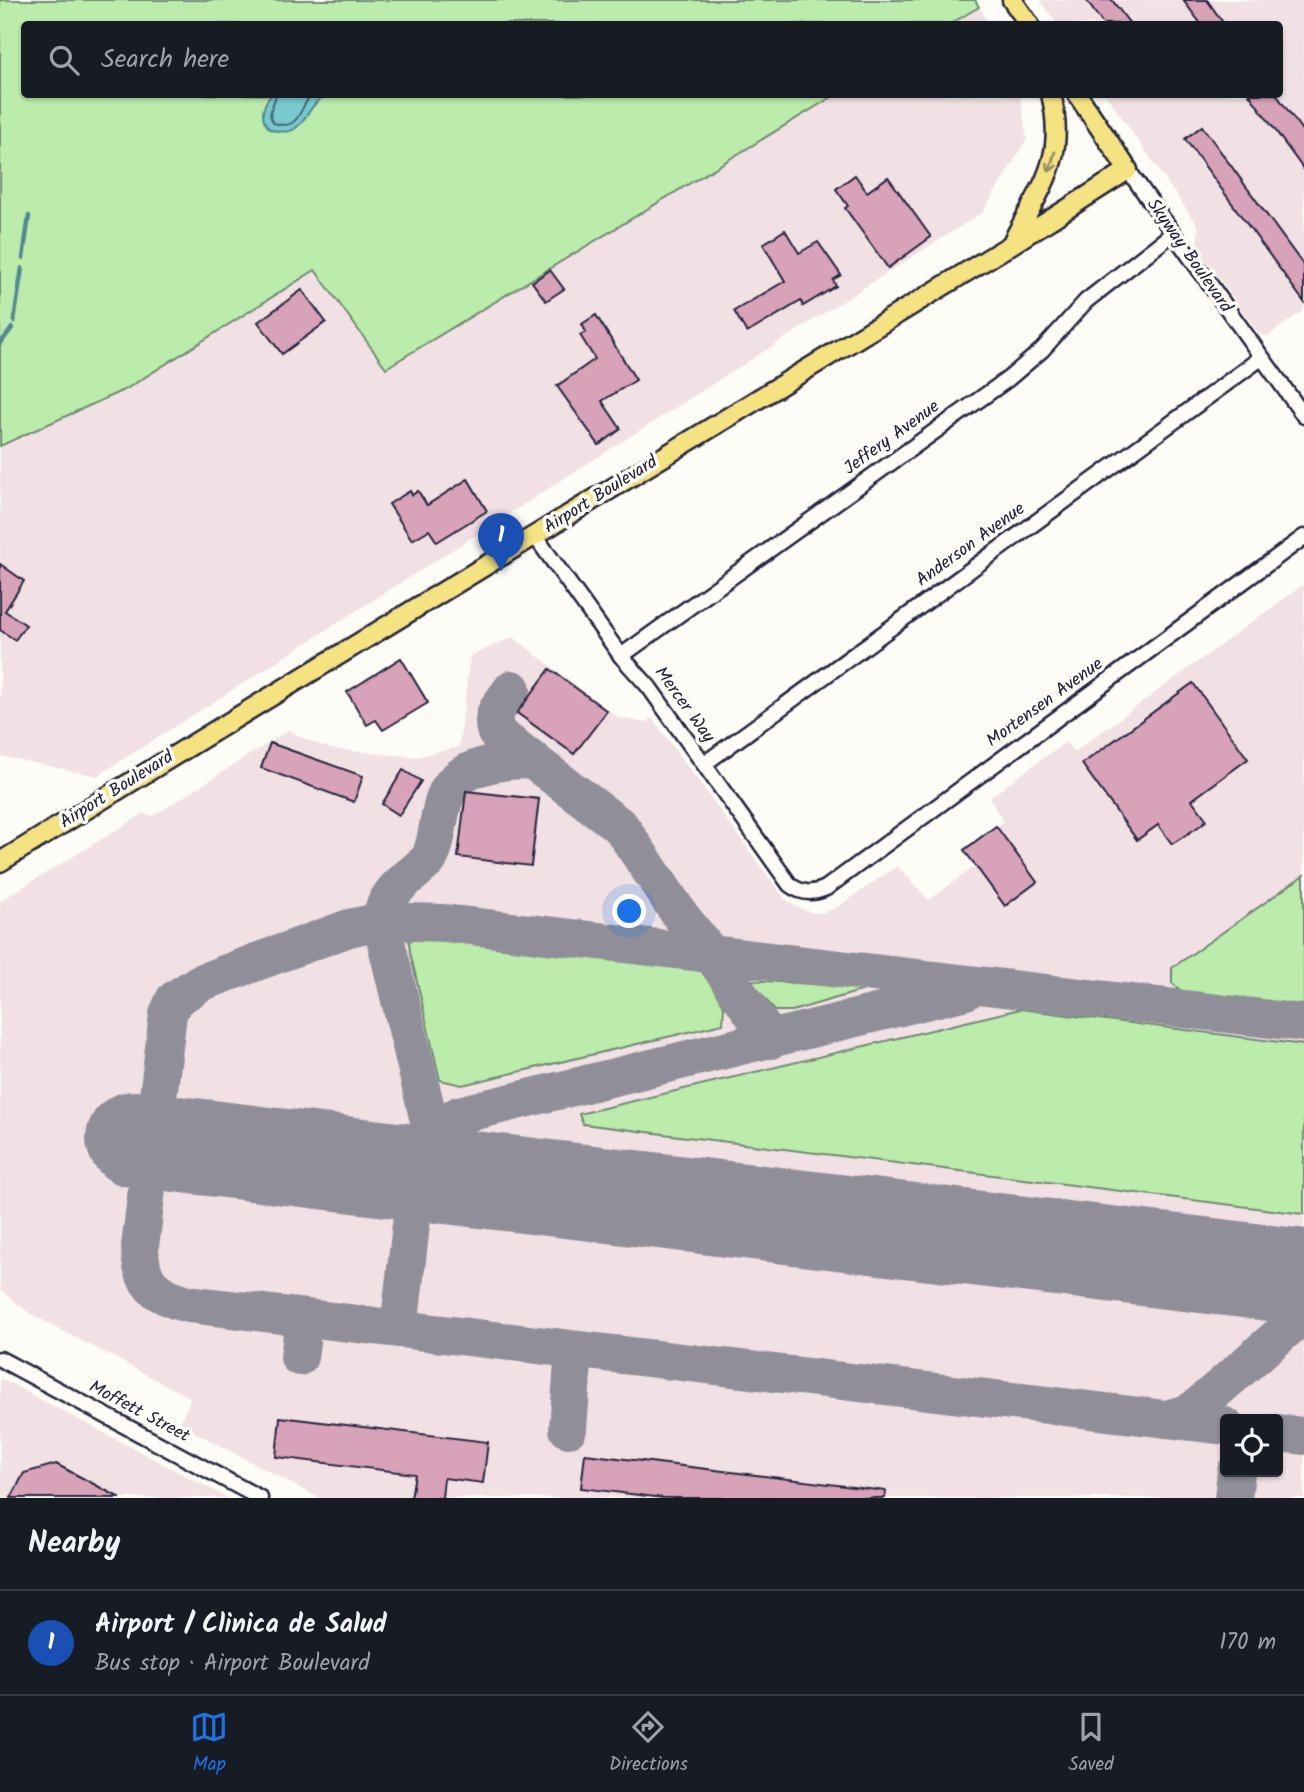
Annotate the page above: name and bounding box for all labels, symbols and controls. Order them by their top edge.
search box [21,21,1283,98]
text: Search here [101,39,229,81]
icon: search [45,41,83,79]
one-way arrow [1045,150,1058,172]
street label: Skyway Boulevard [1139,193,1240,320]
street label: Jeffery Avenue [838,393,946,483]
street label: Airport Boulevard [538,448,665,542]
street label: Anderson Avenue [910,495,1032,595]
pin: 1 [478,513,524,571]
street label: Mortensen Avenue [980,651,1110,755]
street label: Mercer Way [646,661,722,750]
street label: Airport Boulevard [54,743,181,837]
your location [612,894,646,928]
street label: Moffett Street [83,1373,196,1451]
map controls [1220,1414,1283,1477]
button: locate [1220,1414,1283,1477]
text: Nearby [28,1520,120,1568]
text: Airport / Clinica de Salud [95,1604,387,1646]
text: 1 [48,1625,54,1661]
text: 170 m [1219,1625,1276,1661]
text: Bus stop · Airport Boulevard [95,1646,370,1682]
tab: Map [190,1708,228,1780]
tab: Directions [609,1708,688,1780]
tab: Saved [1069,1708,1114,1780]

